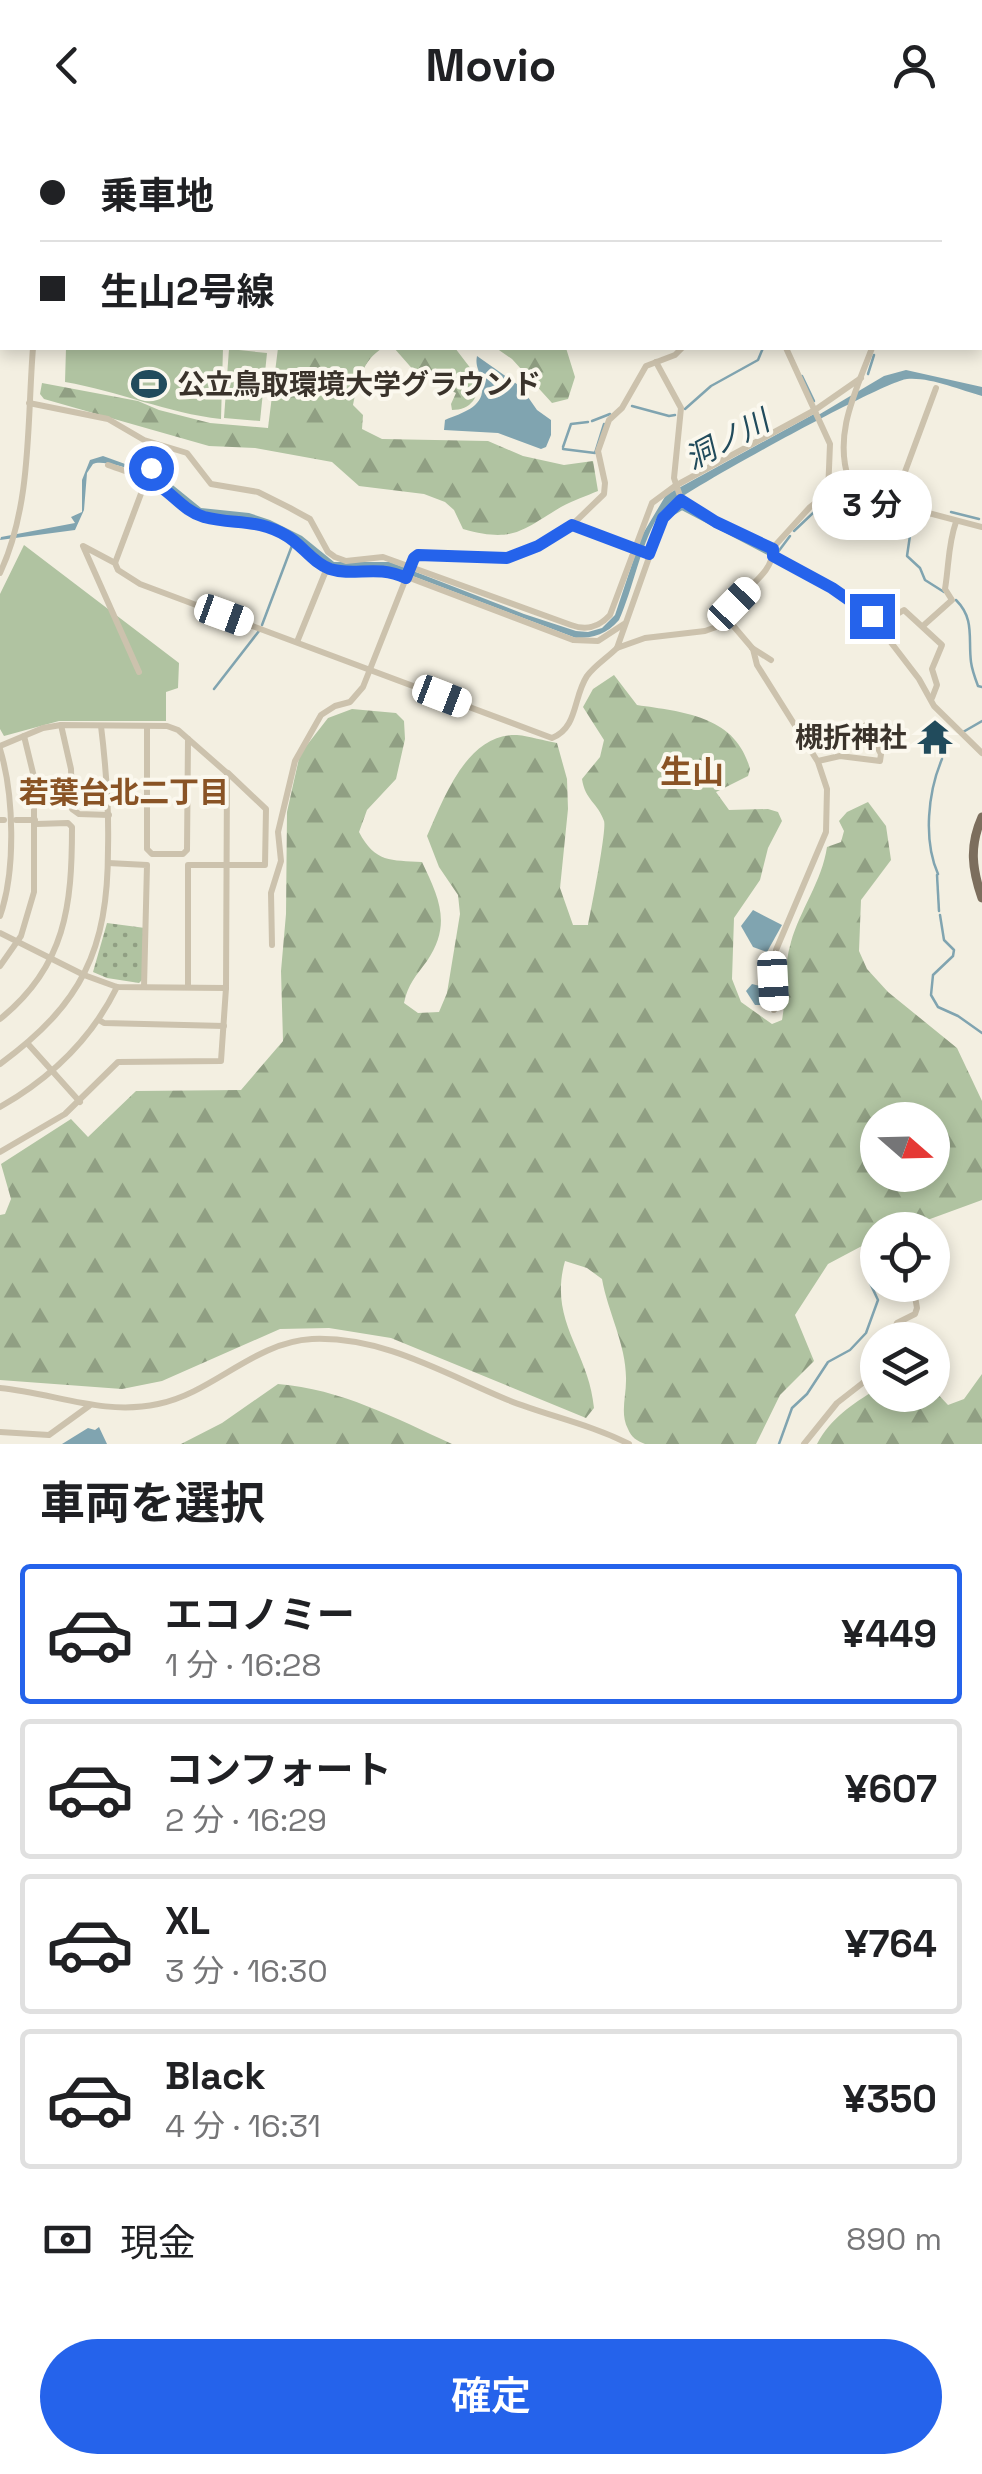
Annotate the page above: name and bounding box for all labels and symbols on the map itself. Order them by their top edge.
sports icon: 公立鳥取環境大学グラウンド [130,365,168,403]
place label: 公立鳥取環境大学グラウンド [177,366,541,402]
water label: 洞ノ川 [678,400,778,478]
route start [129,446,174,491]
callout: 3 分 [812,471,932,541]
car [702,572,766,636]
car [191,591,257,639]
route end [850,594,895,639]
car [409,671,475,721]
temple icon: 槻折神社 [916,718,954,756]
place label: 槻折神社 [795,719,907,755]
district label: 生山 [660,752,724,792]
district label: 若葉台北二丁目 [19,773,229,812]
car [756,950,790,1012]
north arrow [860,1102,950,1192]

